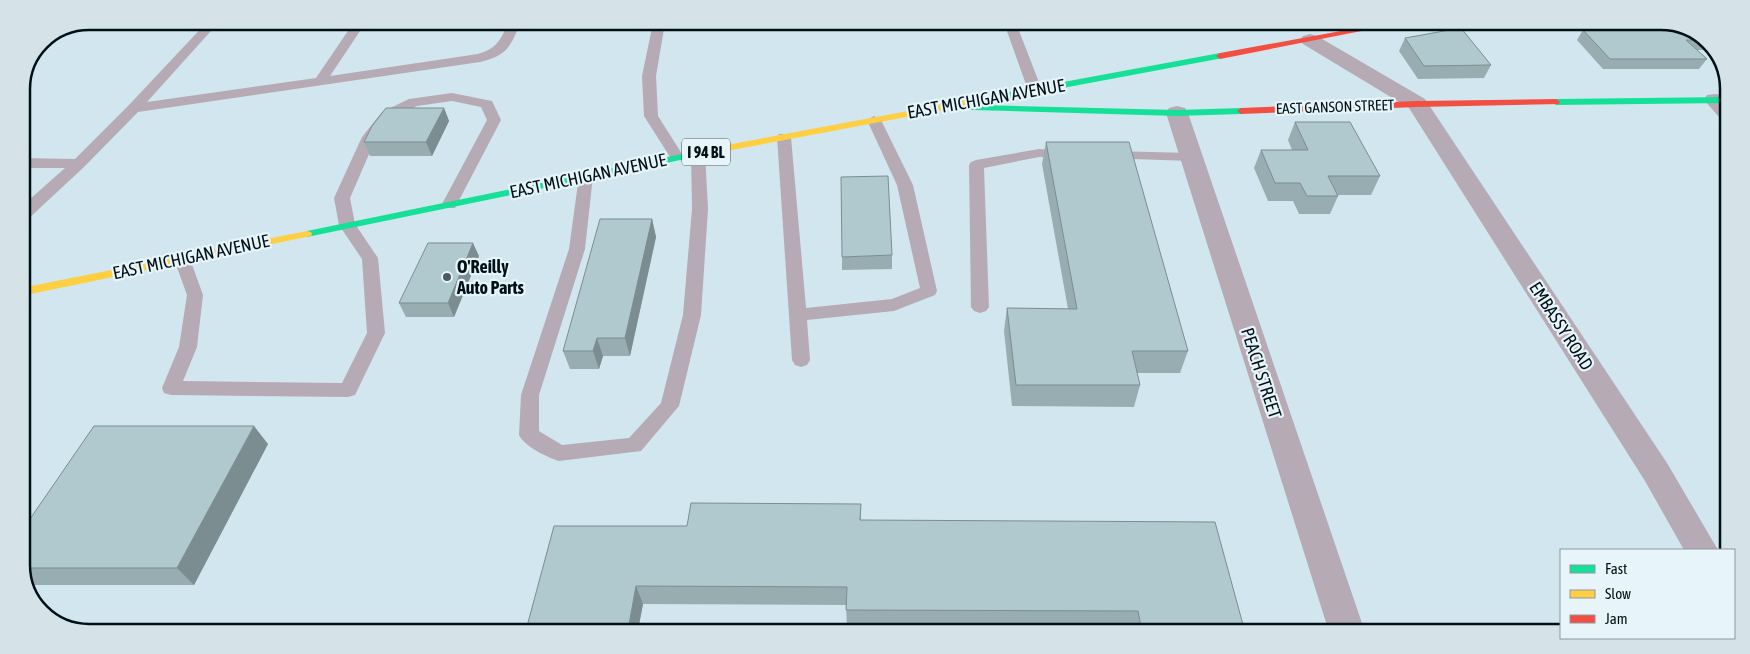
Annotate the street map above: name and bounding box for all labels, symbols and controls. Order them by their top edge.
street label: EAST MICHIGAN AVENUE [906,74,1067,123]
street label: EAST GANSON STREET [1275,96,1395,117]
road number: I 94 BL [682,138,730,166]
street label: EAST MICHIGAN AVENUE [508,149,668,202]
street label: EAST MICHIGAN AVENUE [111,230,271,283]
place label: O'Reilly Auto Parts [456,256,525,298]
marker: O'Reilly Auto Parts [441,271,453,283]
street label: EMBASSY ROAD [1525,278,1598,374]
street label: PEACH STREET [1237,325,1286,421]
legend [1560,549,1735,639]
text: Fast [1605,560,1627,577]
text: Slow [1605,585,1631,602]
text: Jam [1605,610,1628,627]

